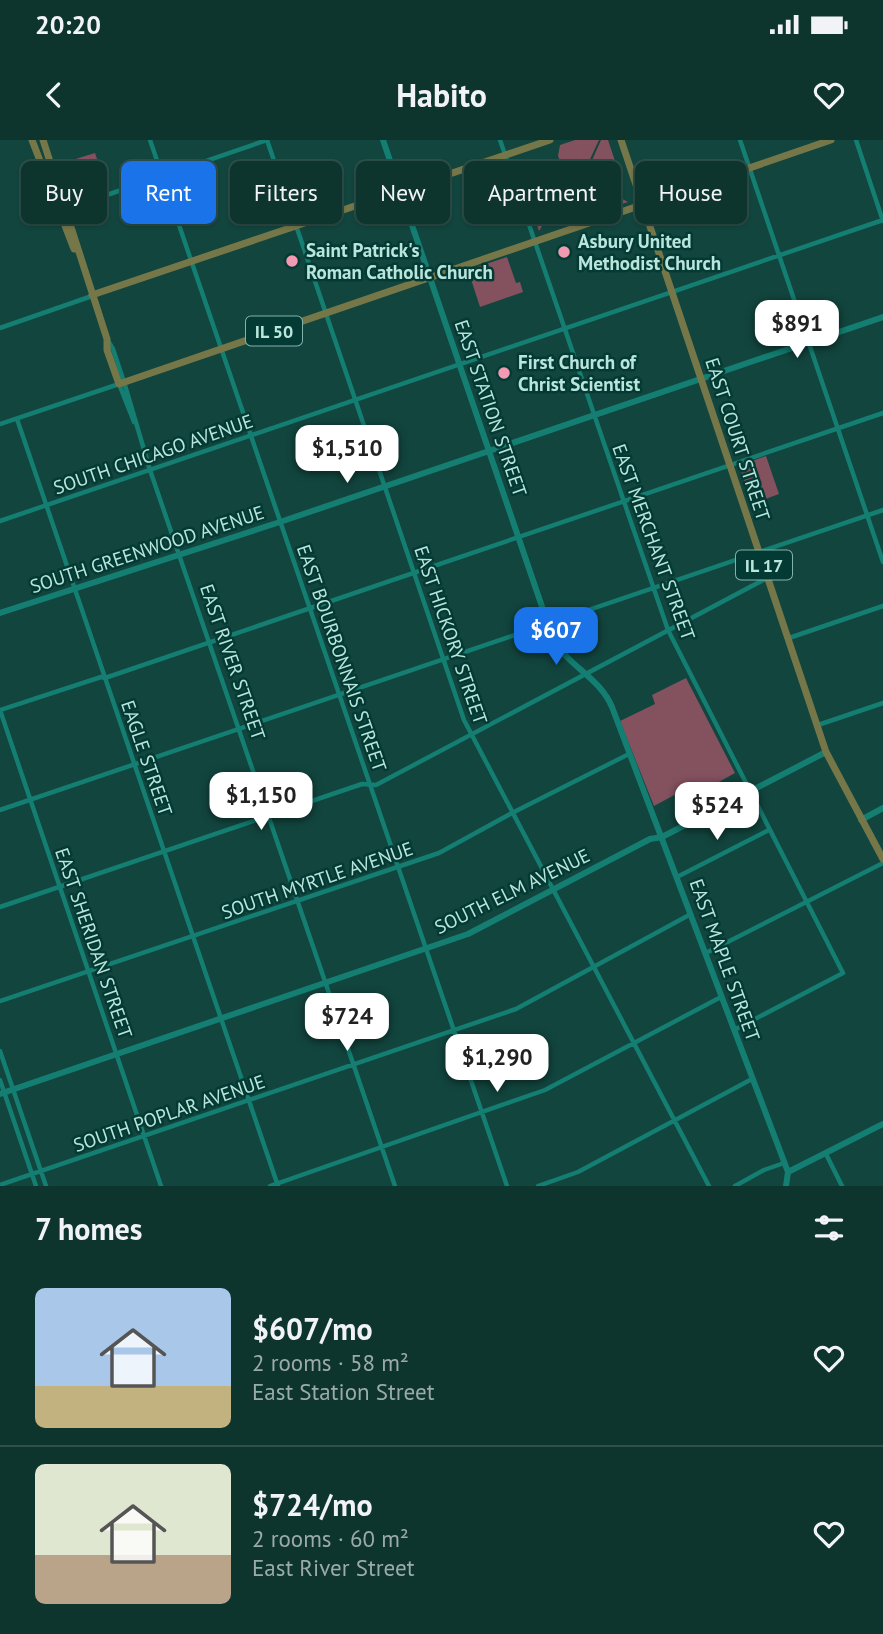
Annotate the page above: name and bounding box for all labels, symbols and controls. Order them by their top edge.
text: 20:20 [35,8,101,41]
text: Habito [396,74,487,116]
icon: back [35,76,73,114]
icon: heart [810,76,848,114]
chip: Buy [21,161,107,224]
chip: Rent [121,161,216,224]
chip: Filters [230,161,342,224]
chip: New [356,161,450,224]
chip: Apartment [464,161,621,224]
chip: House [635,161,747,224]
place label: Asbury United Methodist Church [578,229,721,275]
place label: Saint Patrick's Roman Catholic Church [306,238,493,284]
marker: Asbury United Methodist Church [556,244,572,260]
marker: Saint Patrick's Roman Catholic Church [284,253,300,269]
pin: $891 [756,300,838,360]
text: $891 [771,308,823,337]
road number: IL 50 [246,316,302,346]
street label: EAST STATION STREET [450,317,533,500]
place label: First Church of Christ Scientist [518,350,640,396]
street label: EAST COURT STREET [700,355,776,524]
marker: First Church of Christ Scientist [496,365,512,381]
street label: SOUTH CHICAGO AVENUE [50,409,256,499]
pin: $1,510 [290,426,404,485]
text: $1,510 [311,433,383,462]
street label: EAST MERCHANT STREET [607,441,701,644]
street label: SOUTH GREENWOOD AVENUE [27,500,267,598]
street label: EAST BOURBONNAIS STREET [292,541,392,775]
street label: EAST HICKORY STREET [409,543,493,728]
road number: IL 17 [736,550,792,580]
street label: EAST RIVER STREET [195,581,271,744]
pin: $607 [515,608,597,667]
text: $607 [530,615,582,644]
street label: EAGLE STREET [116,697,178,819]
pin: $1,150 [204,772,318,832]
text: $1,150 [225,780,297,809]
pin: $524 [676,782,758,842]
text: $524 [691,790,743,819]
street label: SOUTH MYRTLE AVENUE [218,836,416,924]
street label: SOUTH ELM AVENUE [430,843,594,939]
street label: EAST SHERIDAN STREET [50,845,138,1042]
street label: EAST MAPLE STREET [684,876,766,1045]
pin: $724 [306,993,388,1053]
text: $724 [321,1001,373,1030]
pin: $1,290 [440,1034,554,1094]
text: $1,290 [461,1042,533,1071]
street label: SOUTH POPLAR AVENUE [70,1069,268,1157]
text: 7 homes [35,1209,143,1248]
icon: filters [810,1209,848,1247]
text: $607/mo [252,1309,373,1348]
icon: home [91,1316,175,1400]
icon: heart [810,1339,848,1377]
text: 2 rooms · 58 m² [252,1348,409,1377]
text: East Station Street [252,1377,435,1406]
text: $724/mo [252,1485,373,1524]
icon: home [91,1492,175,1576]
icon: heart [810,1515,848,1553]
text: 2 rooms · 60 m² [252,1524,409,1553]
text: East River Street [252,1553,414,1582]

